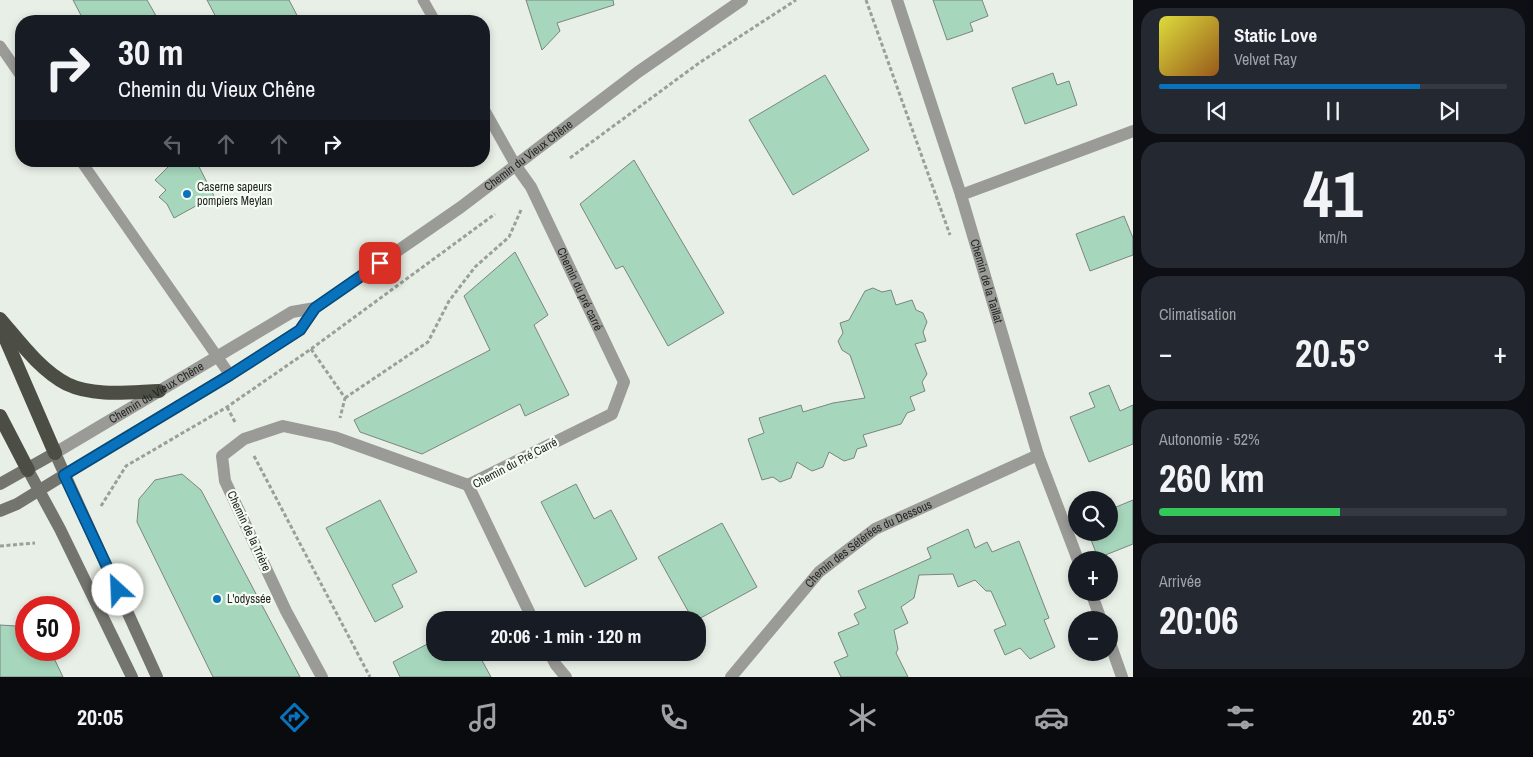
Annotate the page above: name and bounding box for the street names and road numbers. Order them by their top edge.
street label: Chemin du Vieux Chêne [481,116,576,195]
street label: Chemin de la Taillat [966,237,1007,325]
street label: Chemin du pré carré [553,245,606,333]
street label: Chemin du Vieux Chêne [106,358,207,427]
street label: Chemin du Pré Carré [470,434,560,492]
street label: Chemin de la Trière [223,488,275,574]
street label: Chemin des Sétérées du Dessous [801,496,934,591]

